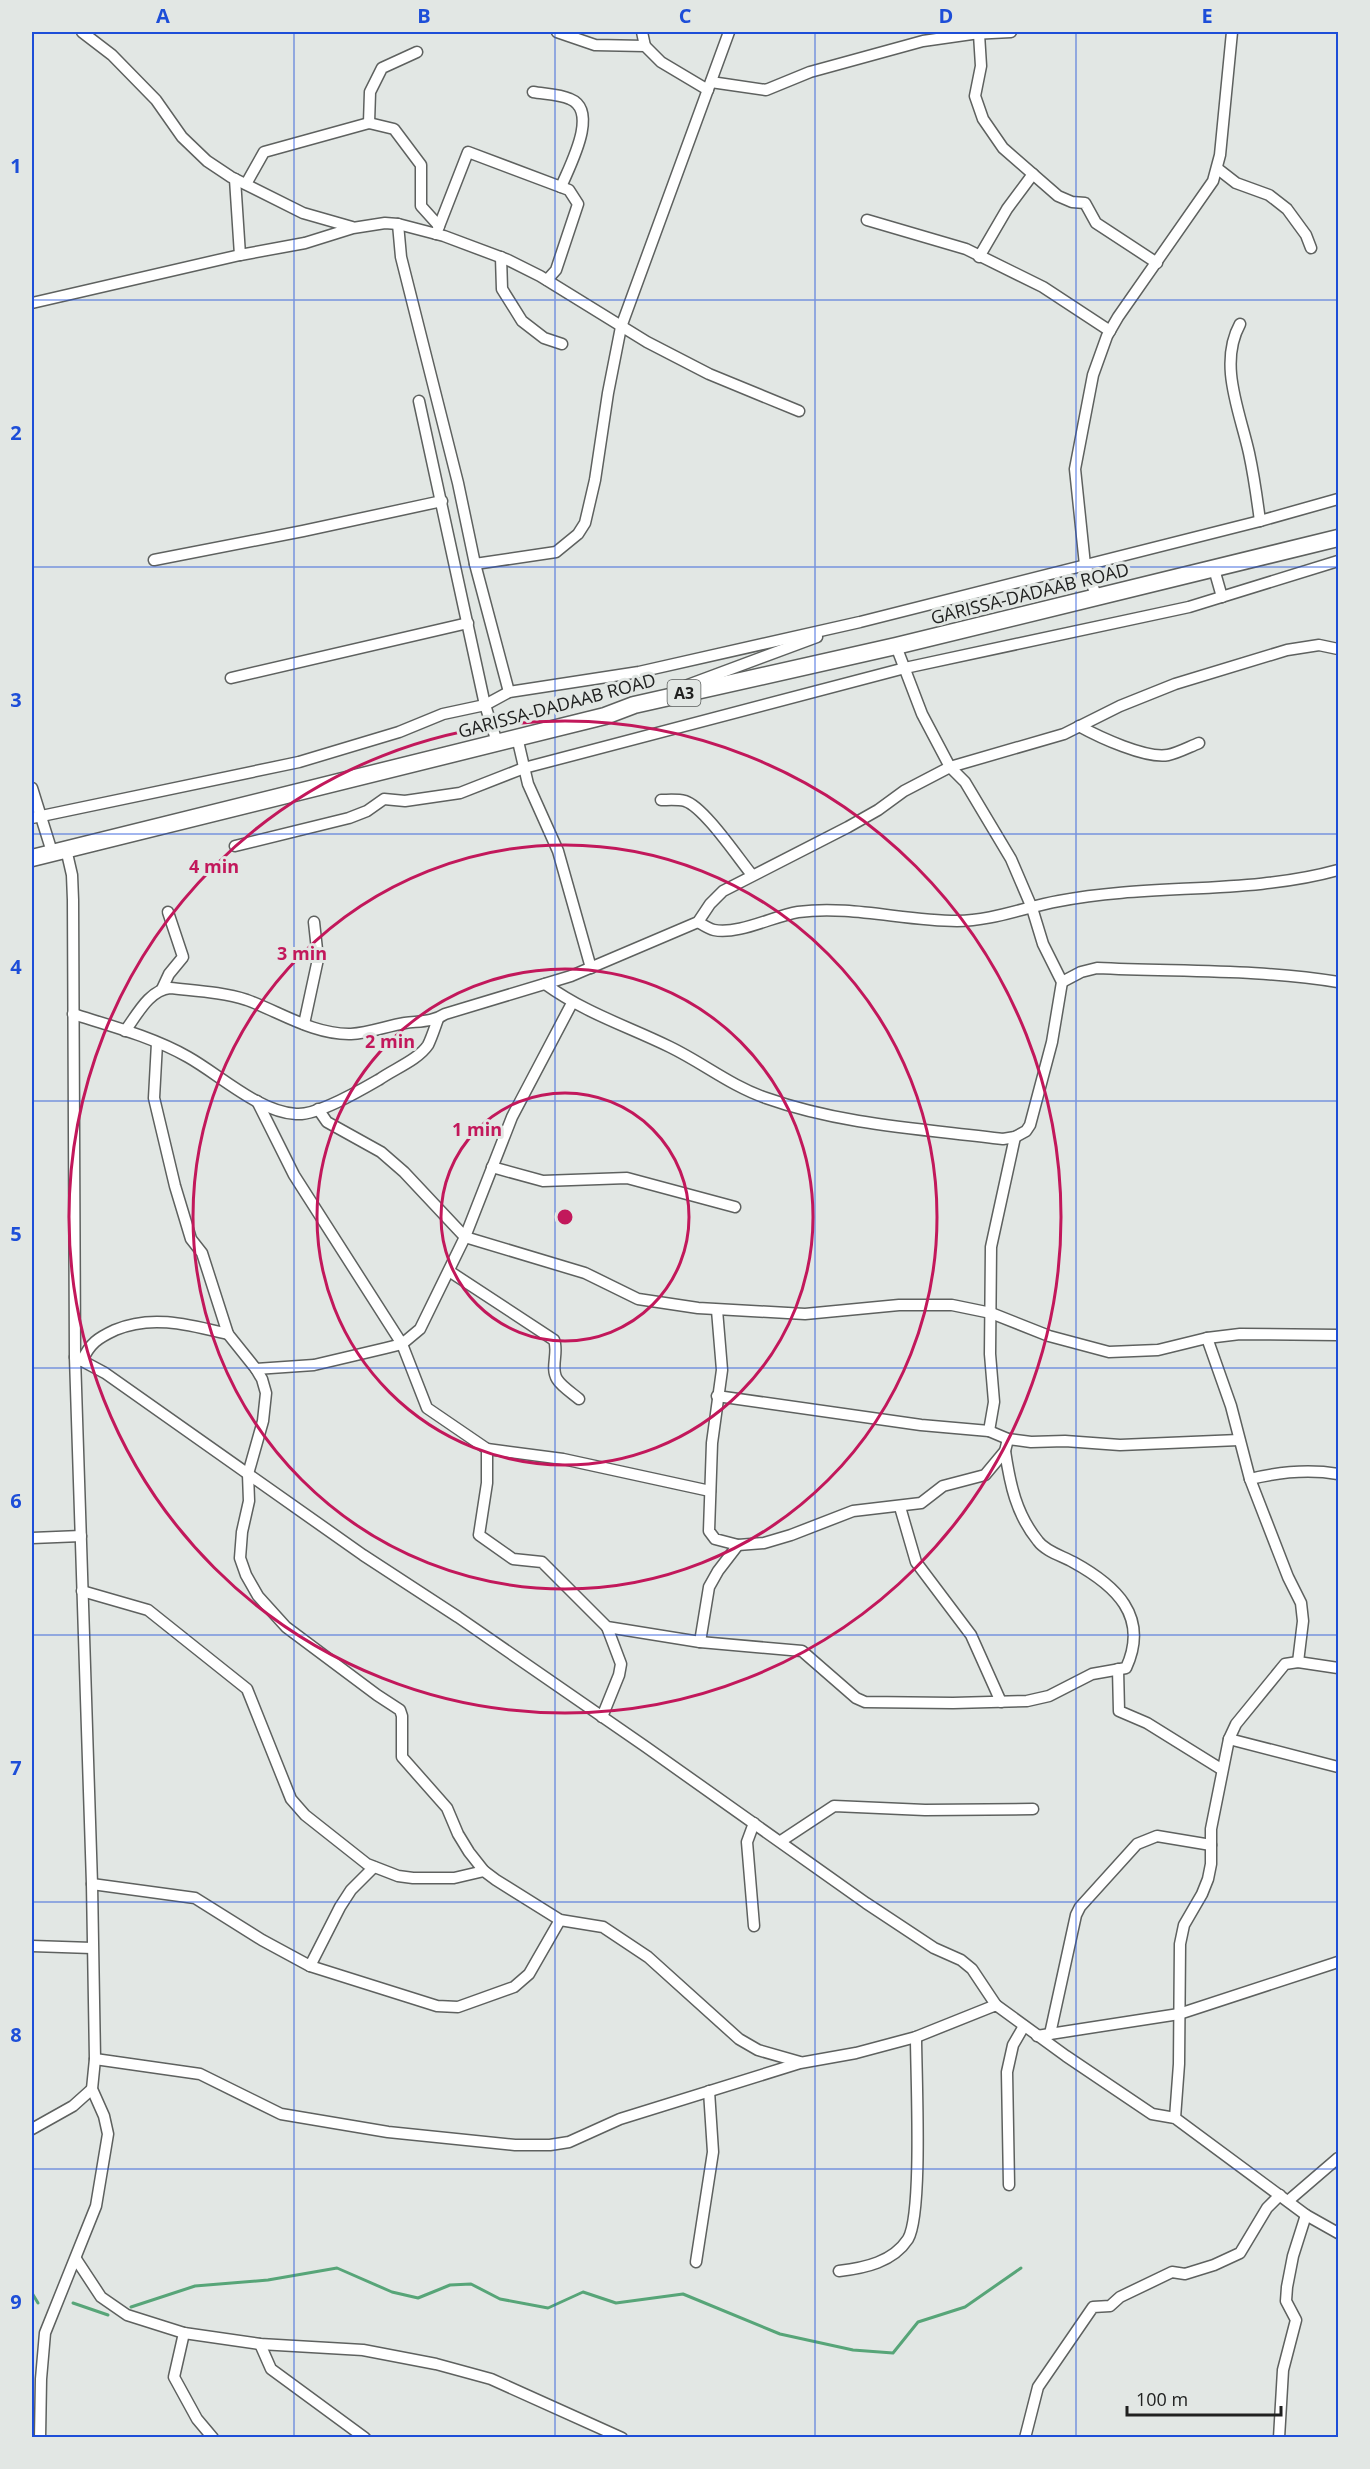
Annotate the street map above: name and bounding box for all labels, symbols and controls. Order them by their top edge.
text: A [156,2,170,29]
text: B [417,2,431,29]
text: C [679,2,692,29]
text: D [939,2,953,29]
text: E [1201,2,1213,29]
text: 1 [10,152,22,179]
text: 2 [10,419,22,446]
street label: GARISSA-DADAAB ROAD [928,557,1131,629]
street label: GARISSA-DADAAB ROAD [455,667,658,743]
road number: A3 [668,680,700,706]
text: 3 [10,686,22,713]
text: 4 min [189,854,239,878]
text: 3 min [277,941,327,965]
text: 4 [10,953,22,980]
text: 2 min [365,1029,415,1053]
text: 1 min [452,1117,502,1141]
centre of rings [555,1207,575,1227]
text: 5 [10,1220,22,1247]
text: 6 [10,1487,22,1514]
text: 7 [10,1754,22,1781]
text: 8 [10,2021,22,2048]
text: 9 [10,2288,22,2315]
scale bar [1127,2379,1282,2417]
text: 100 m [1136,2387,1188,2411]

